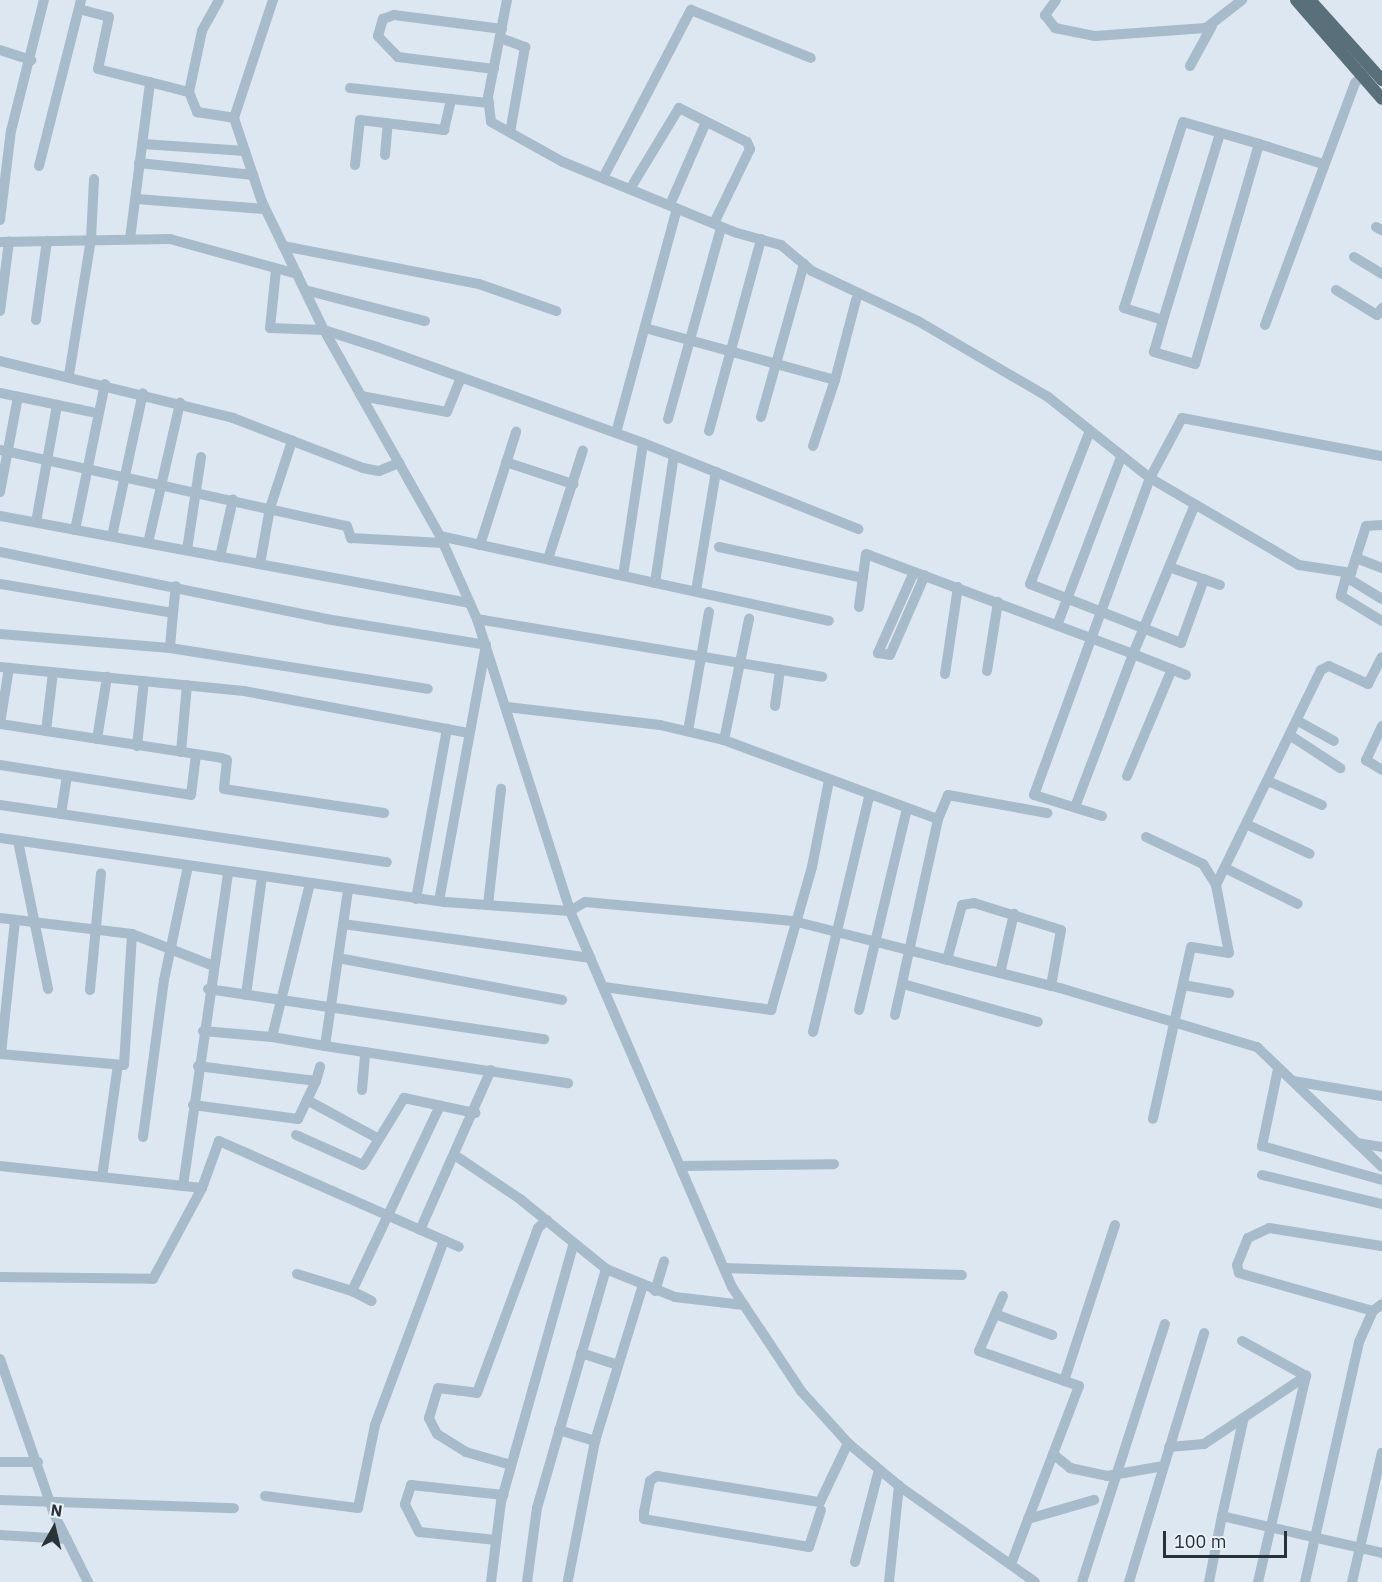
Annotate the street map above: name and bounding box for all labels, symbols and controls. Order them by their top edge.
north arrow [24,1498,84,1558]
text: N [49,1499,64,1521]
scale bar [1166,1519,1290,1557]
text: 100 m [1174,1530,1226,1553]

